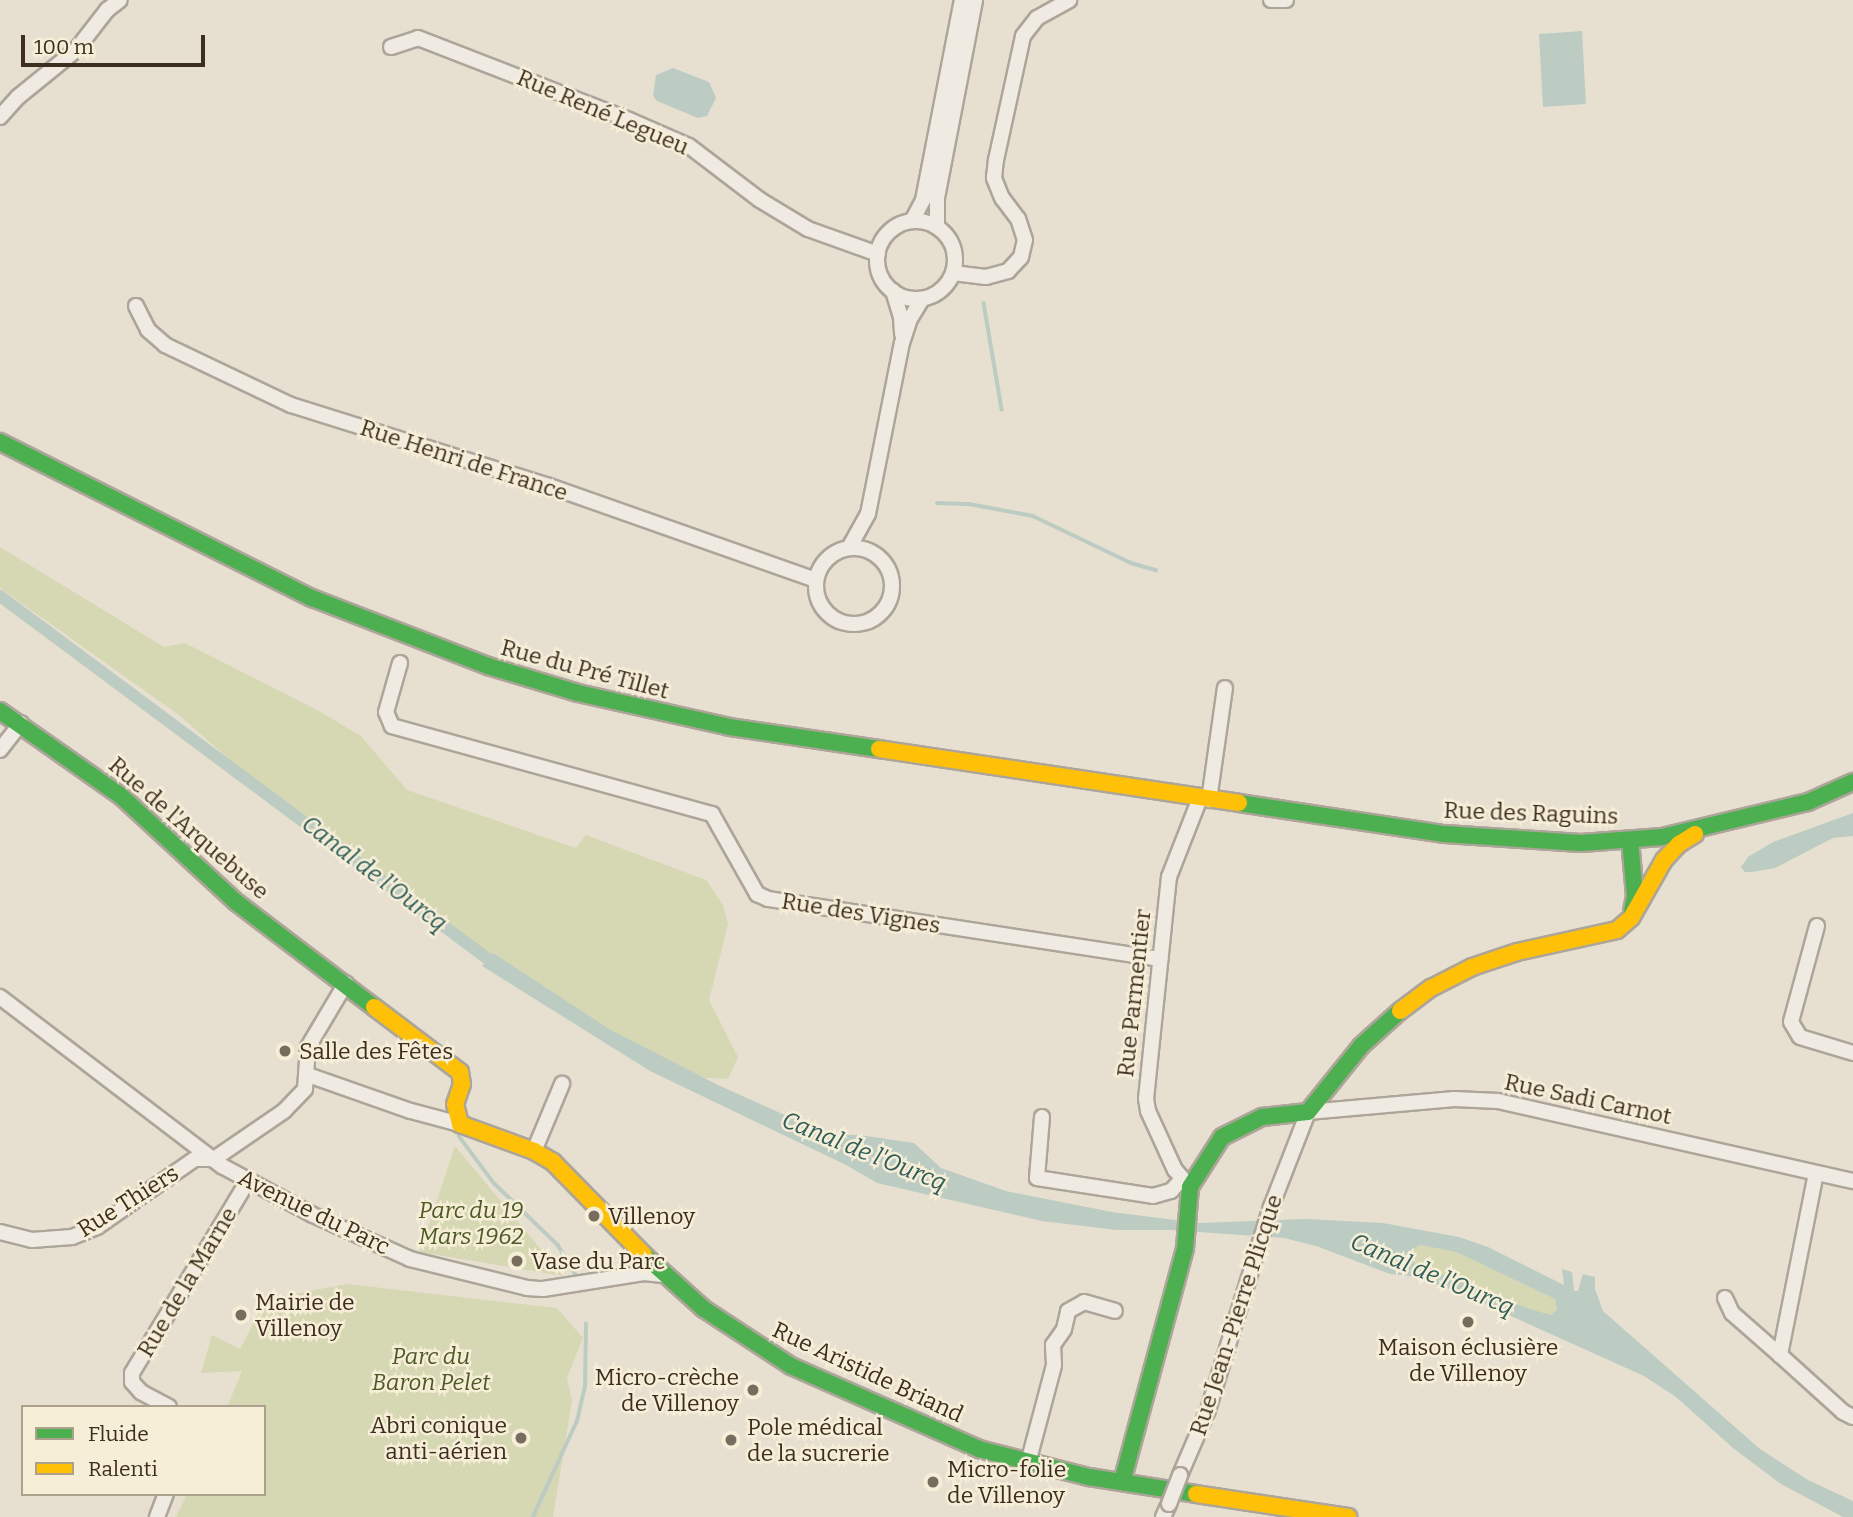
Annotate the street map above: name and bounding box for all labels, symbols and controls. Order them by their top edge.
scale bar [24,21,208,65]
text: 100 m [34,34,94,60]
street label: Rue René Legueu [513,63,693,161]
street label: Rue Henri de France [357,413,571,507]
street label: Rue du Pré Tillet [498,633,672,705]
street label: Rue de l'Arquebuse [103,751,275,905]
street label: Rue des Raguins [1443,796,1619,830]
water label: Canal de l'Ourcq [296,810,452,938]
street label: Rue des Vignes [780,887,942,939]
street label: Rue Parmentier [1111,908,1157,1078]
place label: Salle des Fêtes [299,1037,453,1065]
marker: Salle des Fêtes [277,1043,293,1059]
street label: Rue Sadi Carnot [1502,1068,1674,1130]
water label: Canal de l'Ourcq [778,1106,950,1198]
street label: Rue Thiers [72,1159,184,1243]
street label: Avenue du Parc [234,1163,394,1261]
street label: Rue Jean-Pierre Plicque [1184,1191,1288,1439]
park label: Parc du 19 Mars 1962 [418,1196,524,1250]
street label: Rue de la Marne [131,1202,243,1362]
place label: Villenoy [608,1202,695,1230]
marker: Villenoy [586,1208,602,1224]
water label: Canal de l'Ourcq [1346,1228,1518,1322]
place label: Vase du Parc [531,1247,665,1275]
marker: Vase du Parc [509,1253,525,1269]
place label: Mairie de Villenoy [255,1288,355,1342]
marker: Mairie de Villenoy [233,1307,249,1323]
marker: Maison éclusière de Villenoy [1460,1314,1476,1330]
street label: Rue Aristide Briand [768,1316,968,1428]
place label: Maison éclusière de Villenoy [1378,1333,1558,1387]
park label: Parc du Baron Pelet [372,1342,490,1396]
place label: Micro-crèche de Villenoy [595,1363,739,1417]
marker: Micro-crèche de Villenoy [745,1382,761,1398]
legend [21,1405,266,1496]
place label: Abri conique anti-aérien [370,1411,507,1465]
place label: Pole médical de la sucrerie [747,1413,890,1467]
text: Fluide [88,1421,149,1447]
marker: Abri conique anti-aérien [513,1430,529,1446]
marker: Pole médical de la sucrerie [721,1430,741,1450]
place label: Micro-folie de Villenoy [947,1455,1066,1509]
text: Ralenti [88,1456,158,1482]
marker: Micro-folie de Villenoy [925,1474,941,1490]

